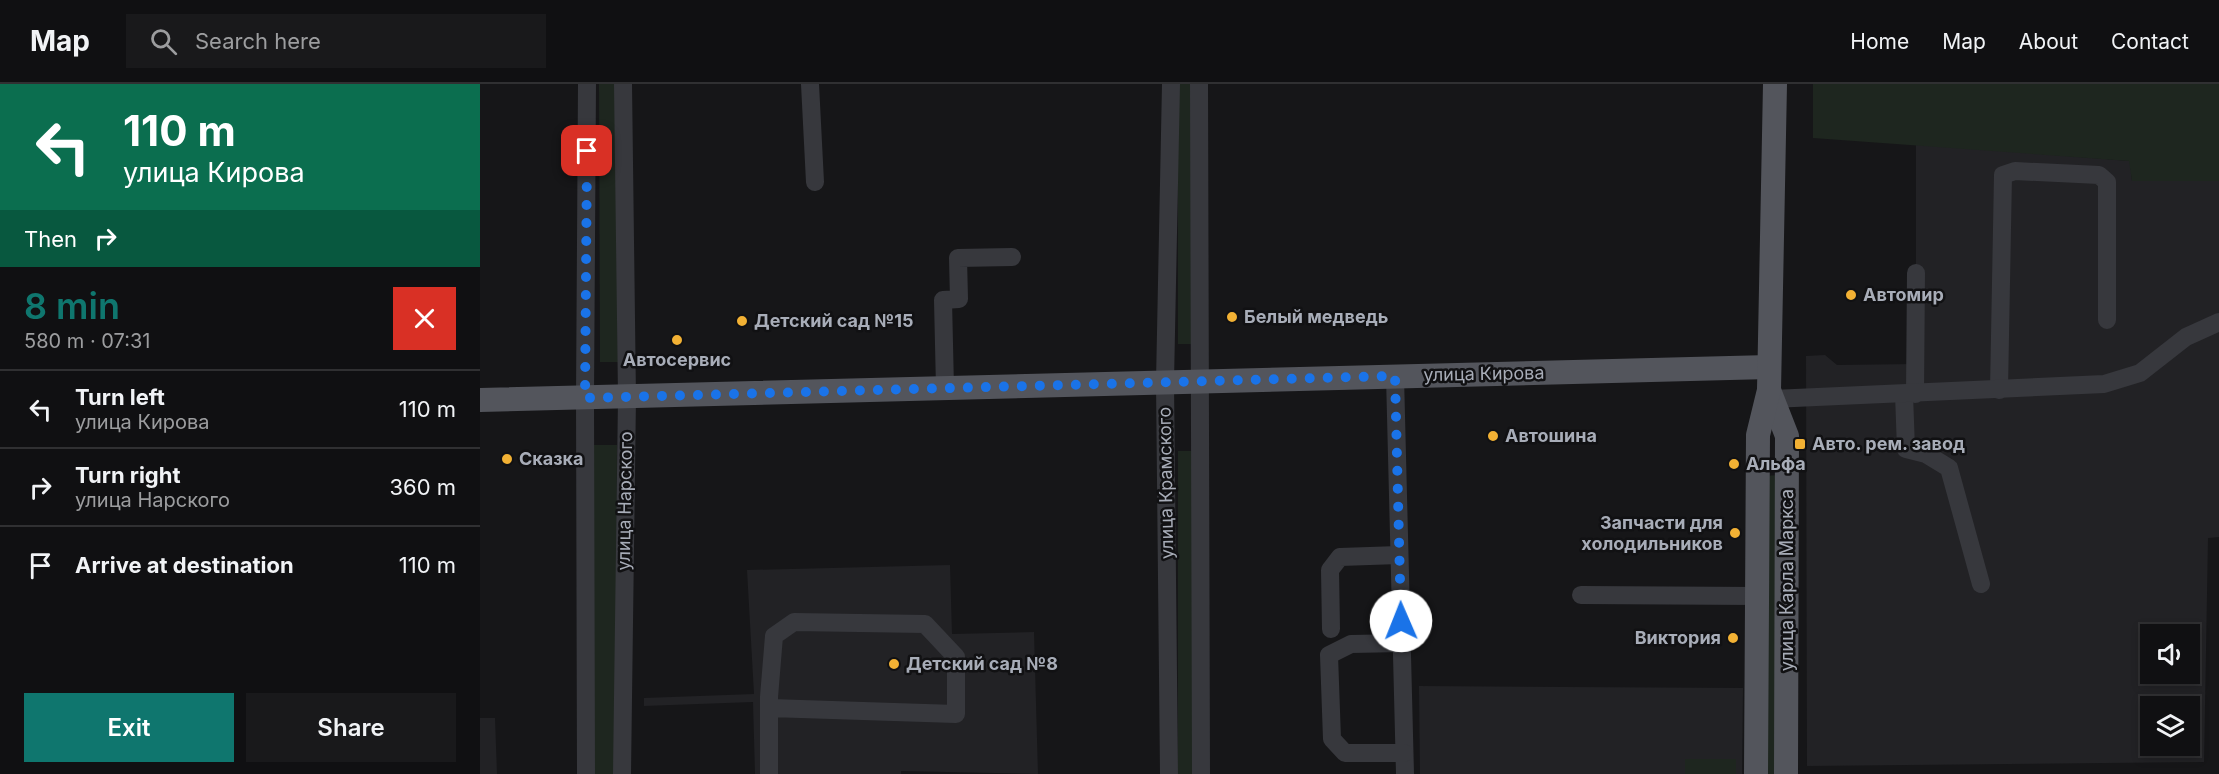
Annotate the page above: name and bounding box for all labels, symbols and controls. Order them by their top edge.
search box [126,14,546,68]
text: Map [30,24,90,58]
icon: search [147,25,180,58]
text: Search here [195,28,321,54]
text: Home [1850,29,1909,54]
text: Map [1942,29,1986,54]
text: About [2019,29,2078,54]
text: Contact [2111,29,2189,54]
text: 110 m [123,105,236,156]
icon: left [24,108,102,186]
pin [561,125,612,176]
icon: arrive [570,134,603,167]
text: улица Кирова [123,156,305,189]
icon: right [89,222,122,255]
text: Then [24,226,77,252]
text: 8 min [24,284,120,328]
place label: Автомир [1863,284,1944,305]
button: close [393,287,456,350]
marker: Автомир [1844,288,1858,302]
place label: Белый медведь [1244,306,1388,327]
place label: Детский сад №15 [754,310,913,331]
marker: Белый медведь [1225,310,1239,324]
marker: Детский сад №15 [735,314,749,328]
text: 580 m · 07:31 [24,329,150,353]
marker: Автосервис [670,333,684,347]
place label: Автосервис [623,349,731,370]
street label: улица Кирова [1423,362,1545,385]
text: Turn left [75,384,165,410]
icon: left [24,393,57,426]
text: 110 m [399,396,456,422]
street label: улица Крамского [1154,407,1177,559]
text: улица Кирова [75,410,210,434]
place label: Автошина [1505,425,1597,446]
marker: Автошина [1486,429,1500,443]
street label: улица Нарского [613,431,636,571]
place label: Авто. рем. завод [1812,433,1965,454]
marker: Авто. рем. завод [1793,437,1807,451]
place label: Сказка [519,448,584,469]
marker: Сказка [500,452,514,466]
place label: Альфа [1746,453,1806,474]
marker: Альфа [1727,457,1741,471]
text: Turn right [75,462,181,488]
icon: right [24,471,57,504]
text: 360 m [389,474,456,500]
text: улица Нарского [75,488,230,512]
street label: улица Карла Маркса [1776,489,1797,671]
place label: Запчасти для холодильников [1581,512,1723,554]
marker: Запчасти для холодильников [1728,526,1742,540]
icon: arrive [24,549,57,582]
text: Arrive at destination [75,552,294,578]
text: 110 m [399,552,456,578]
position arrow [1369,589,1433,653]
map controls [2140,624,2200,756]
button: sound [2140,624,2200,684]
place label: Виктория [1635,627,1721,648]
marker: Виктория [1726,631,1740,645]
place label: Детский сад №8 [906,653,1058,674]
marker: Детский сад №8 [887,657,901,671]
button: Exit [24,693,234,762]
button: Share [246,693,456,762]
button: layers [2140,696,2200,756]

